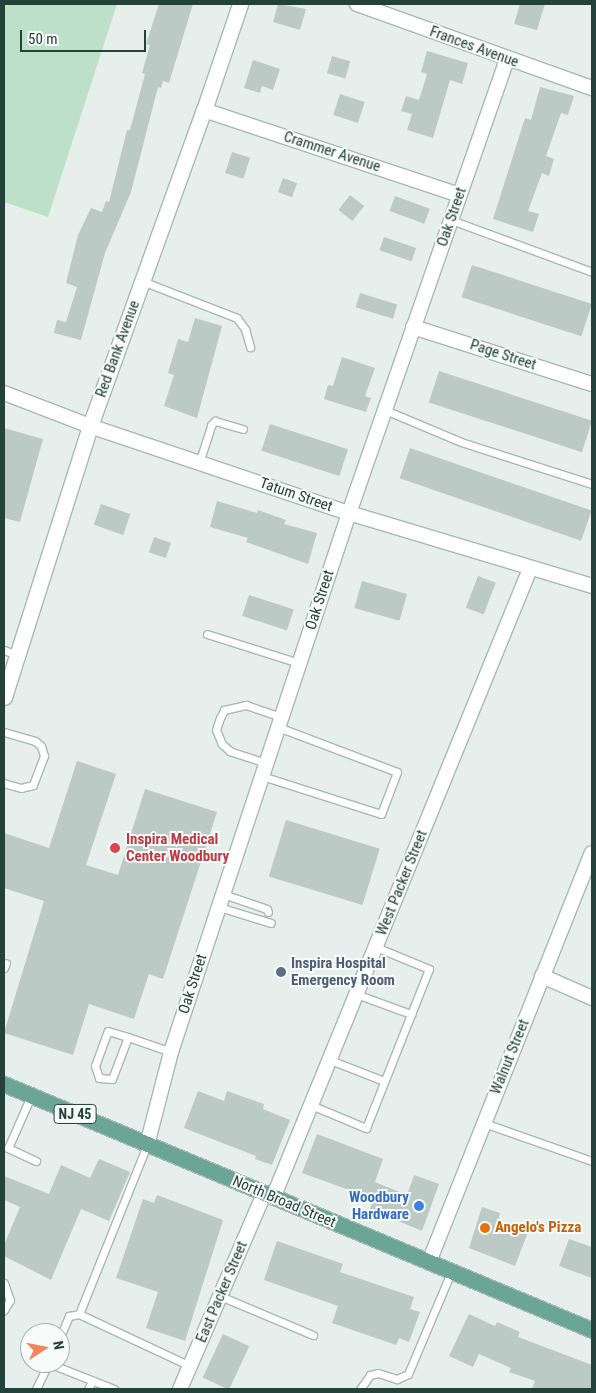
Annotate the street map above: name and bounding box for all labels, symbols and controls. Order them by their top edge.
scale bar [22,20,149,52]
street label: Frances Avenue [427,23,521,71]
text: 50 m [28,30,58,48]
street label: Crammer Avenue [281,128,383,176]
street label: Oak Street [433,185,471,249]
street label: Red Bank Avenue [92,298,144,400]
street label: Page Street [468,336,538,374]
street label: Tatum Street [257,474,335,516]
street label: Oak Street [302,568,338,632]
street label: West Packer Street [373,828,431,938]
place label: Inspira Medical Center Woodbury [126,830,229,865]
marker: Inspira Medical Center Woodbury [108,841,122,855]
street label: Oak Street [175,952,211,1016]
place label: Inspira Hospital Emergency Room [291,954,395,989]
marker: Inspira Hospital Emergency Room [275,966,287,978]
street label: Walnut Street [487,1017,533,1097]
road number: NJ 45 [52,1102,98,1126]
street label: North Broad Street [230,1172,338,1232]
place label: Woodbury Hardware [349,1188,409,1223]
marker: Woodbury Hardware [413,1200,425,1212]
place label: Angelo's Pizza [495,1219,581,1237]
marker: Angelo's Pizza [479,1222,491,1234]
street label: East Packer Street [193,1239,251,1345]
north arrow [20,1323,70,1373]
text: N [50,1340,67,1351]

